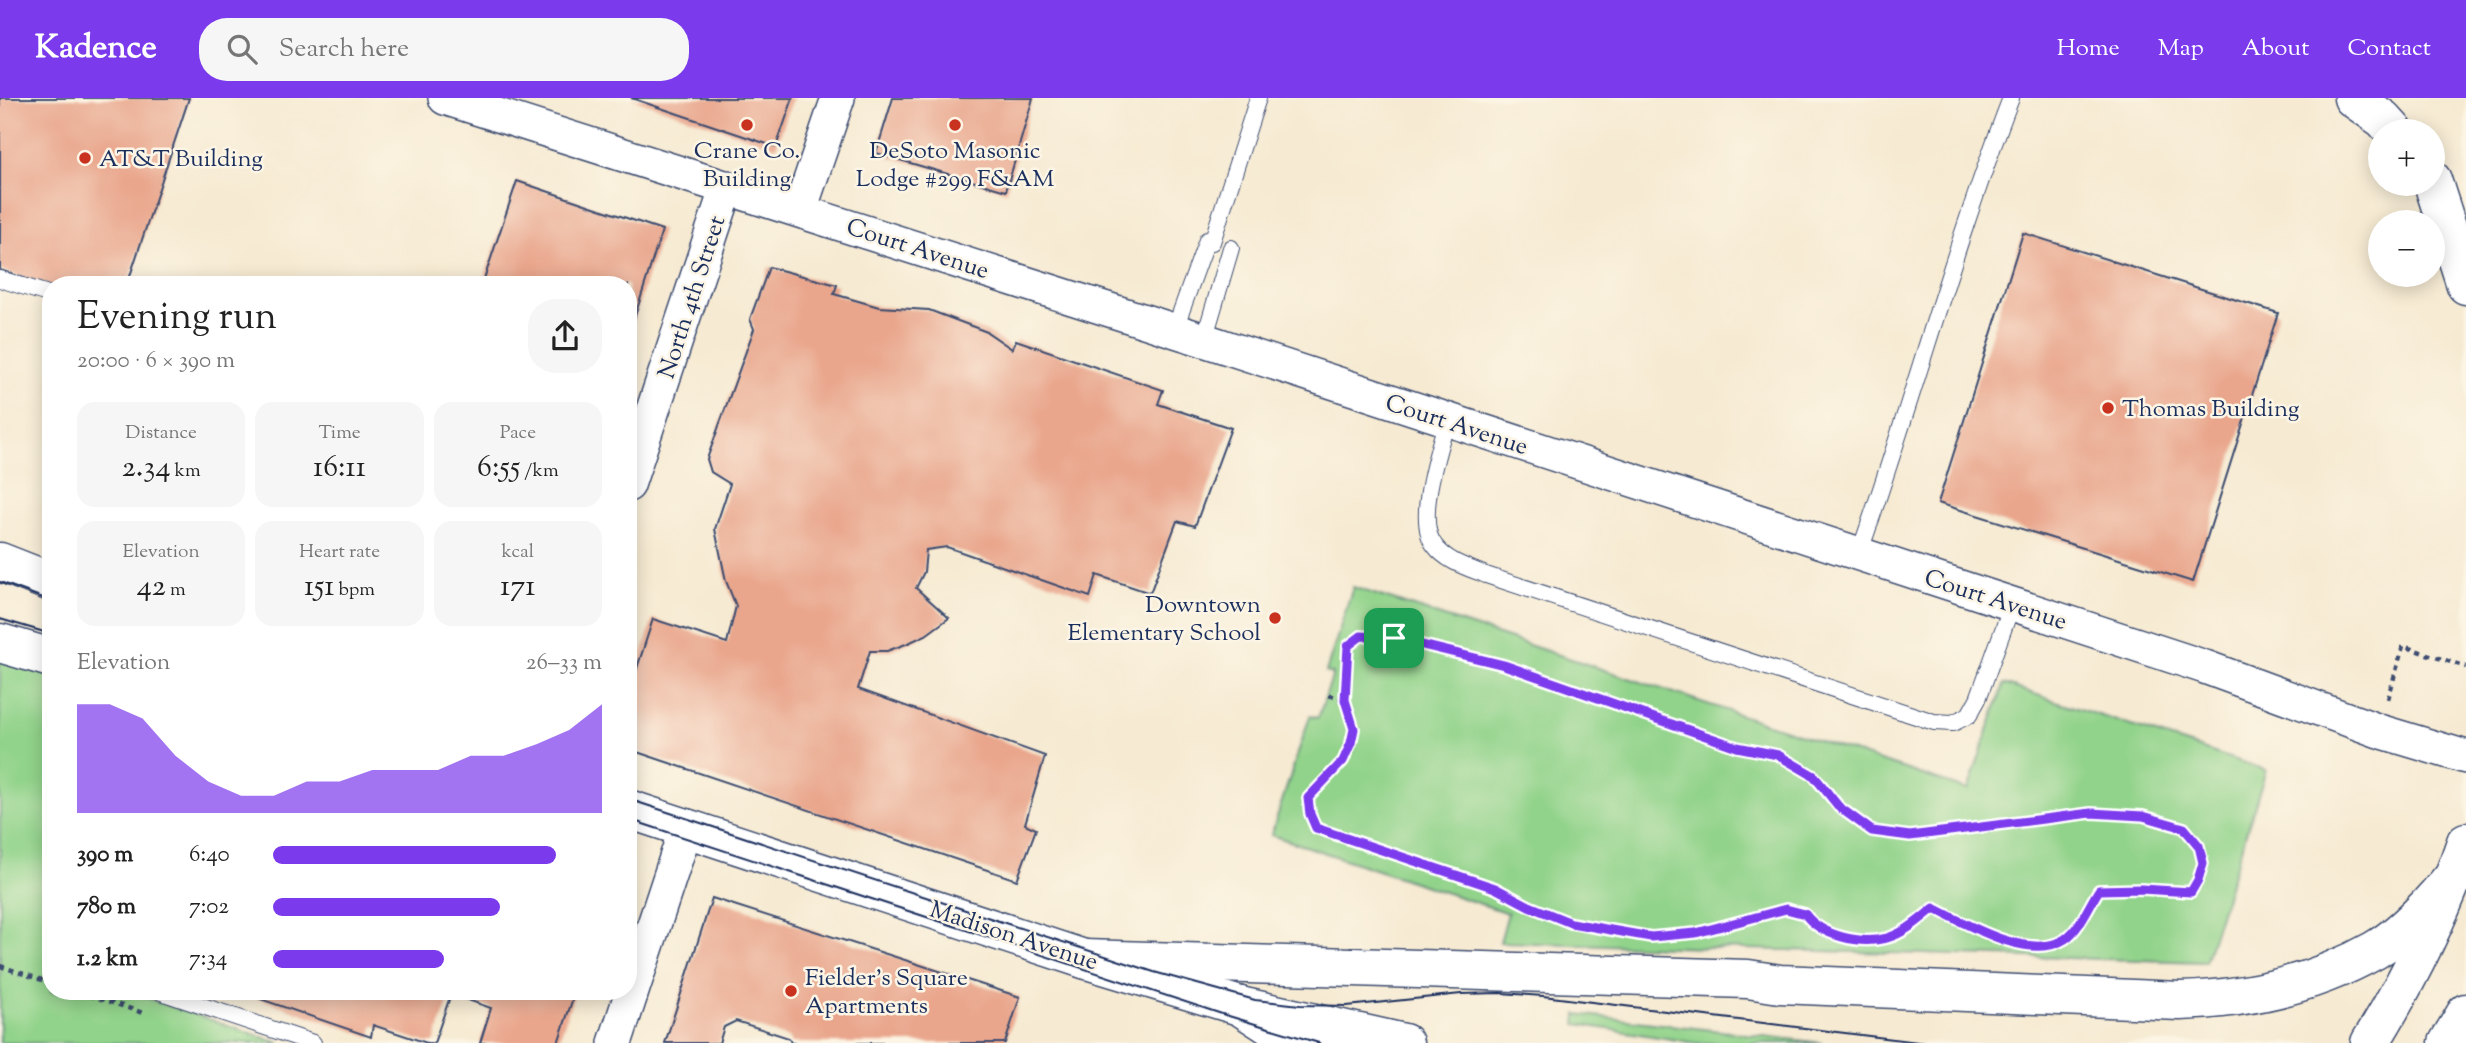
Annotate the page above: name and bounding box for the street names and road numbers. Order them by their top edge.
street label: Court Avenue [842,211,993,289]
street label: North 4th Street [651,212,735,384]
street label: Court Avenue [1381,387,1532,465]
street label: Court Avenue [1920,562,2071,640]
street label: Madison Avenue [925,894,1102,980]

